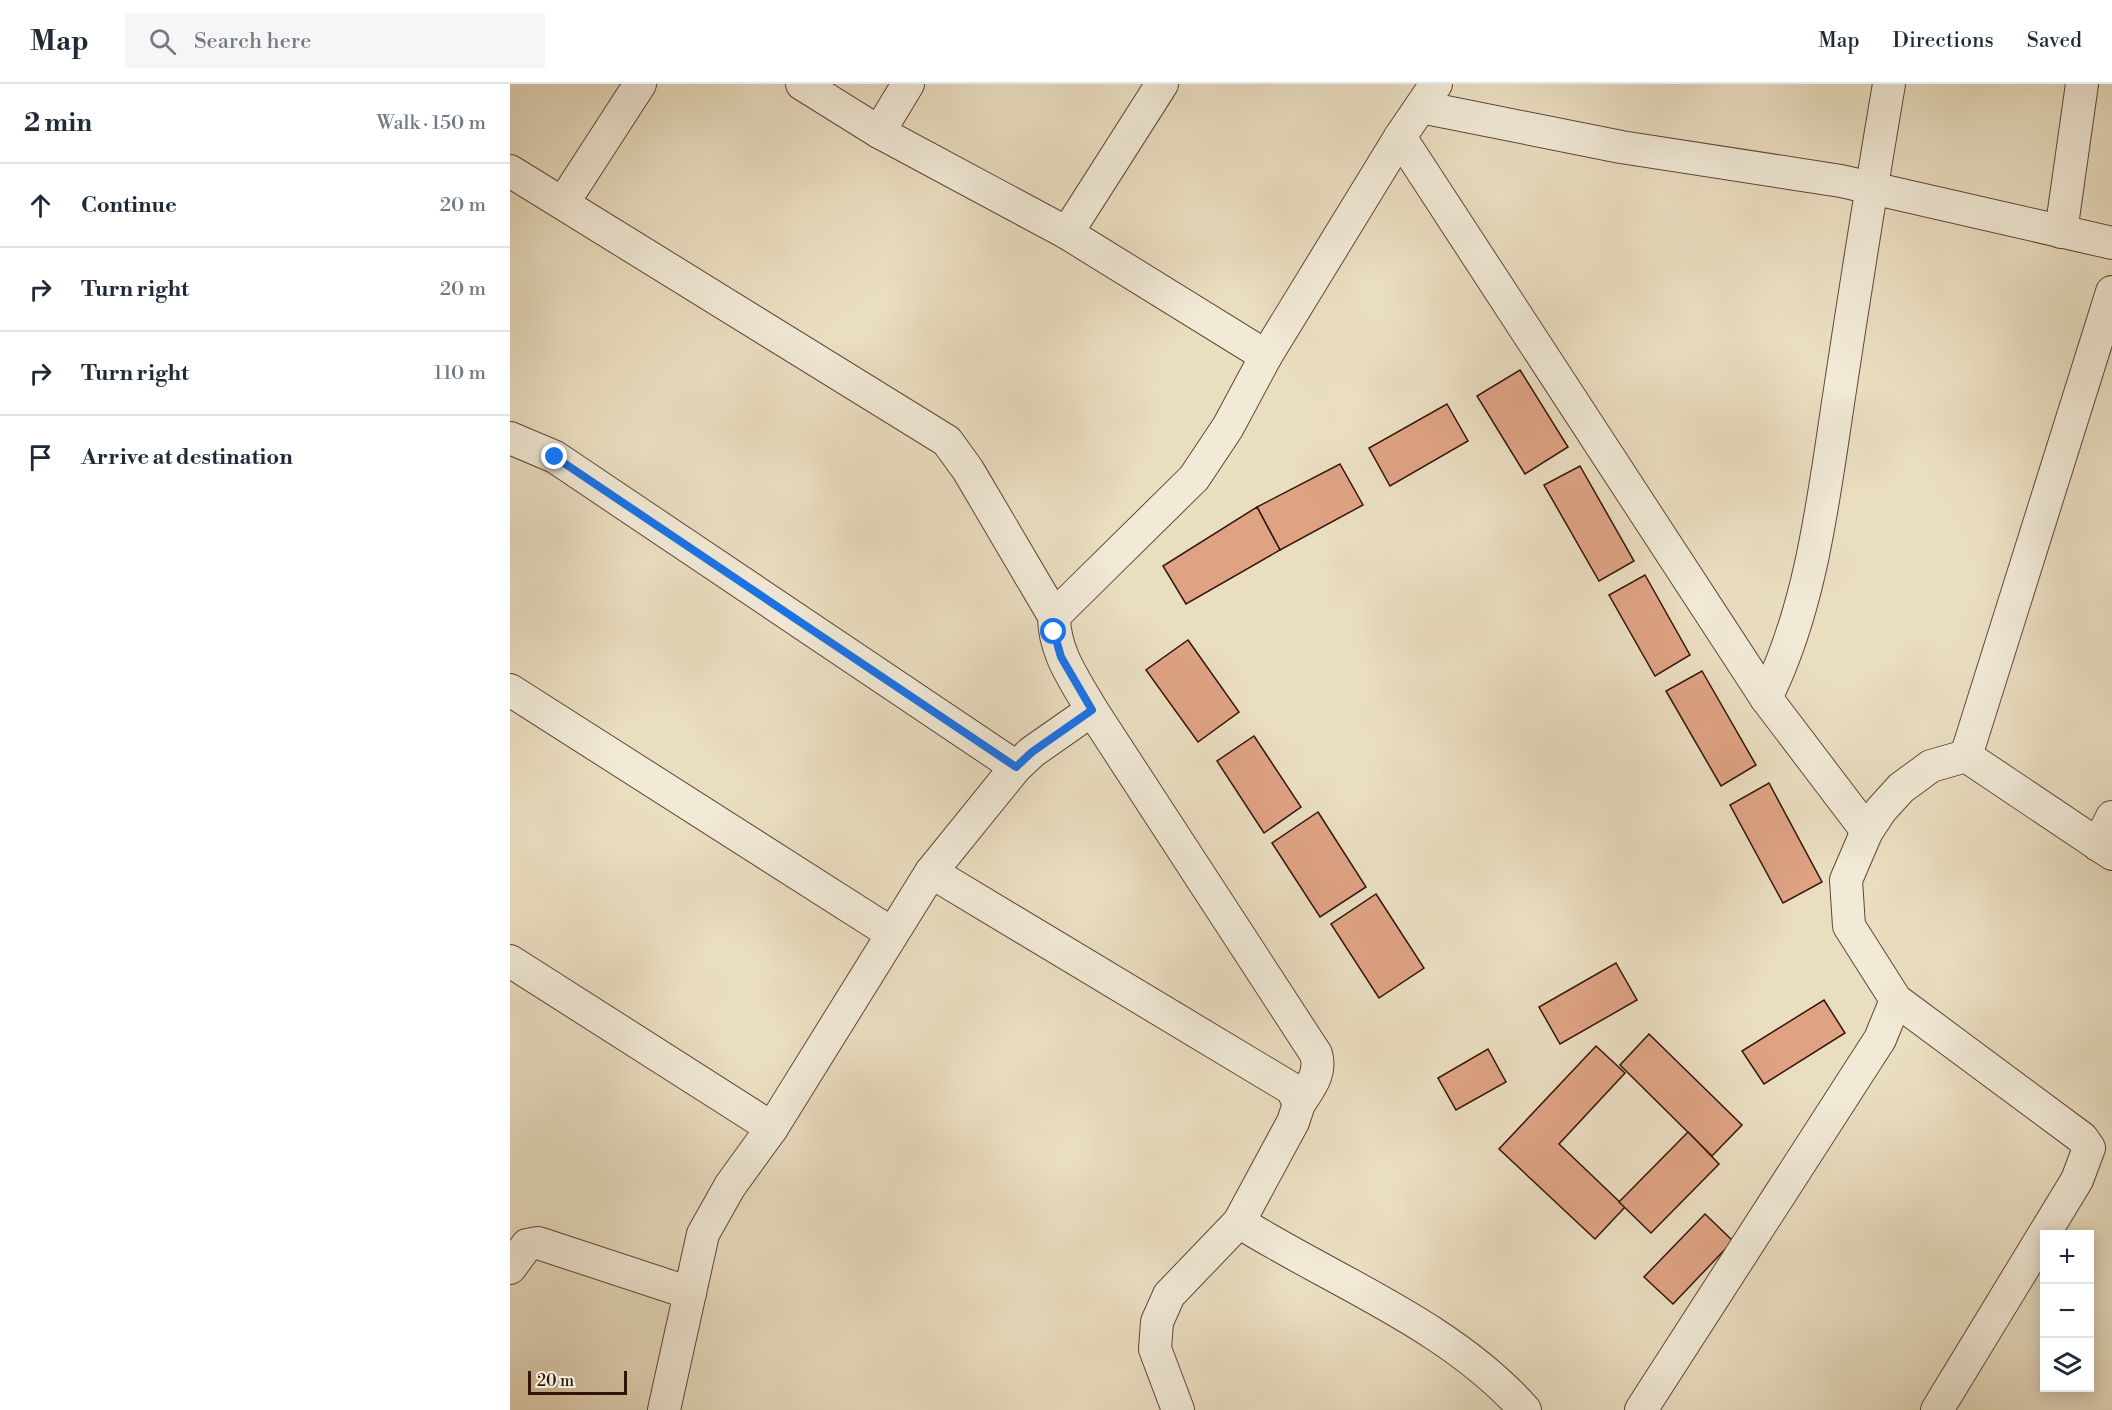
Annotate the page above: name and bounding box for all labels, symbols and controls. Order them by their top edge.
search box [125,14,545,68]
text: Map [30,24,89,59]
icon: search [146,25,179,58]
text: Search here [194,28,311,55]
text: Map [1818,28,1860,54]
text: Directions [1893,28,1994,54]
text: Saved [2027,28,2082,54]
text: 2 min [24,107,92,139]
text: Walk · 150 m [377,111,486,136]
icon: ahead [24,189,57,222]
text: Continue [81,192,177,219]
text: 20 m [440,193,486,218]
icon: right [24,273,57,306]
text: Turn right [81,276,189,303]
text: 20 m [440,277,486,302]
icon: right [24,357,57,390]
text: Turn right [81,360,189,387]
text: 110 m [434,361,486,386]
icon: arrive [24,441,57,474]
route end [541,443,567,469]
text: Arrive at destination [81,444,293,471]
route start [1040,618,1066,644]
map controls [2040,1230,2094,1392]
button: + [2040,1230,2094,1284]
button: − [2040,1284,2094,1338]
button: layers [2040,1338,2094,1392]
scale bar [528,1368,627,1396]
text: 20 m [537,1371,574,1391]

